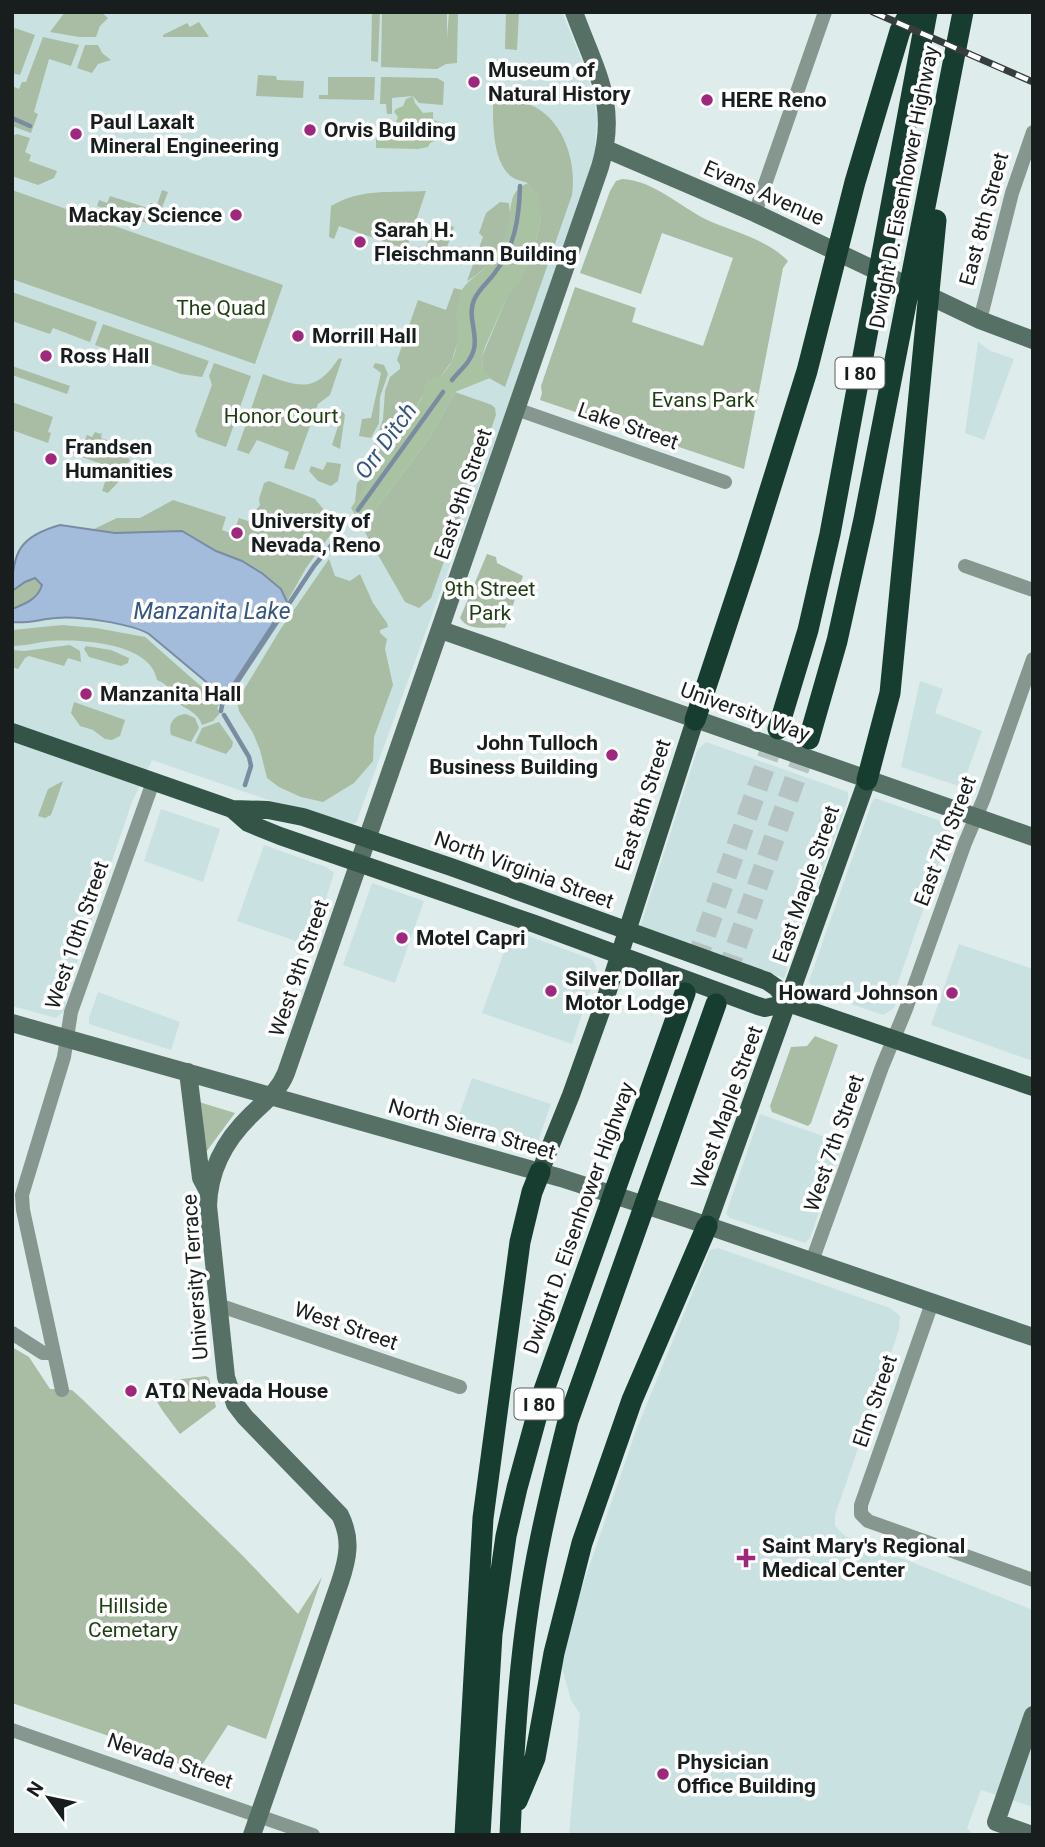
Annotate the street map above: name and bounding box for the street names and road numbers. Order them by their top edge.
street label: Dwight D. Eisenhower Highway [865,44,943,330]
street label: East 8th Street [955,150,1013,288]
street label: Evans Avenue [700,156,828,230]
road number: I 80 [836,358,884,388]
street label: Lake Street [574,398,682,454]
street label: East 9th Street [429,425,497,563]
street label: University Way [677,677,813,747]
street label: East 8th Street [610,736,676,874]
street label: East 7th Street [909,773,981,909]
street label: East Maple Street [768,802,844,966]
street label: North Virginia Street [431,826,617,914]
street label: West 10th Street [40,858,114,1012]
street label: West 9th Street [264,896,334,1040]
street label: West Maple Street [687,1023,768,1191]
street label: West 7th Street [799,1071,869,1215]
street label: Dwight D. Eisenhower Highway [519,1079,639,1357]
street label: North Sierra Street [386,1094,558,1164]
street label: University Terrace [177,1193,213,1361]
street label: West Street [291,1297,401,1355]
street label: Elm Street [848,1352,902,1450]
road number: I 80 [514,1388,564,1420]
street label: Nevada Street [104,1728,236,1794]

